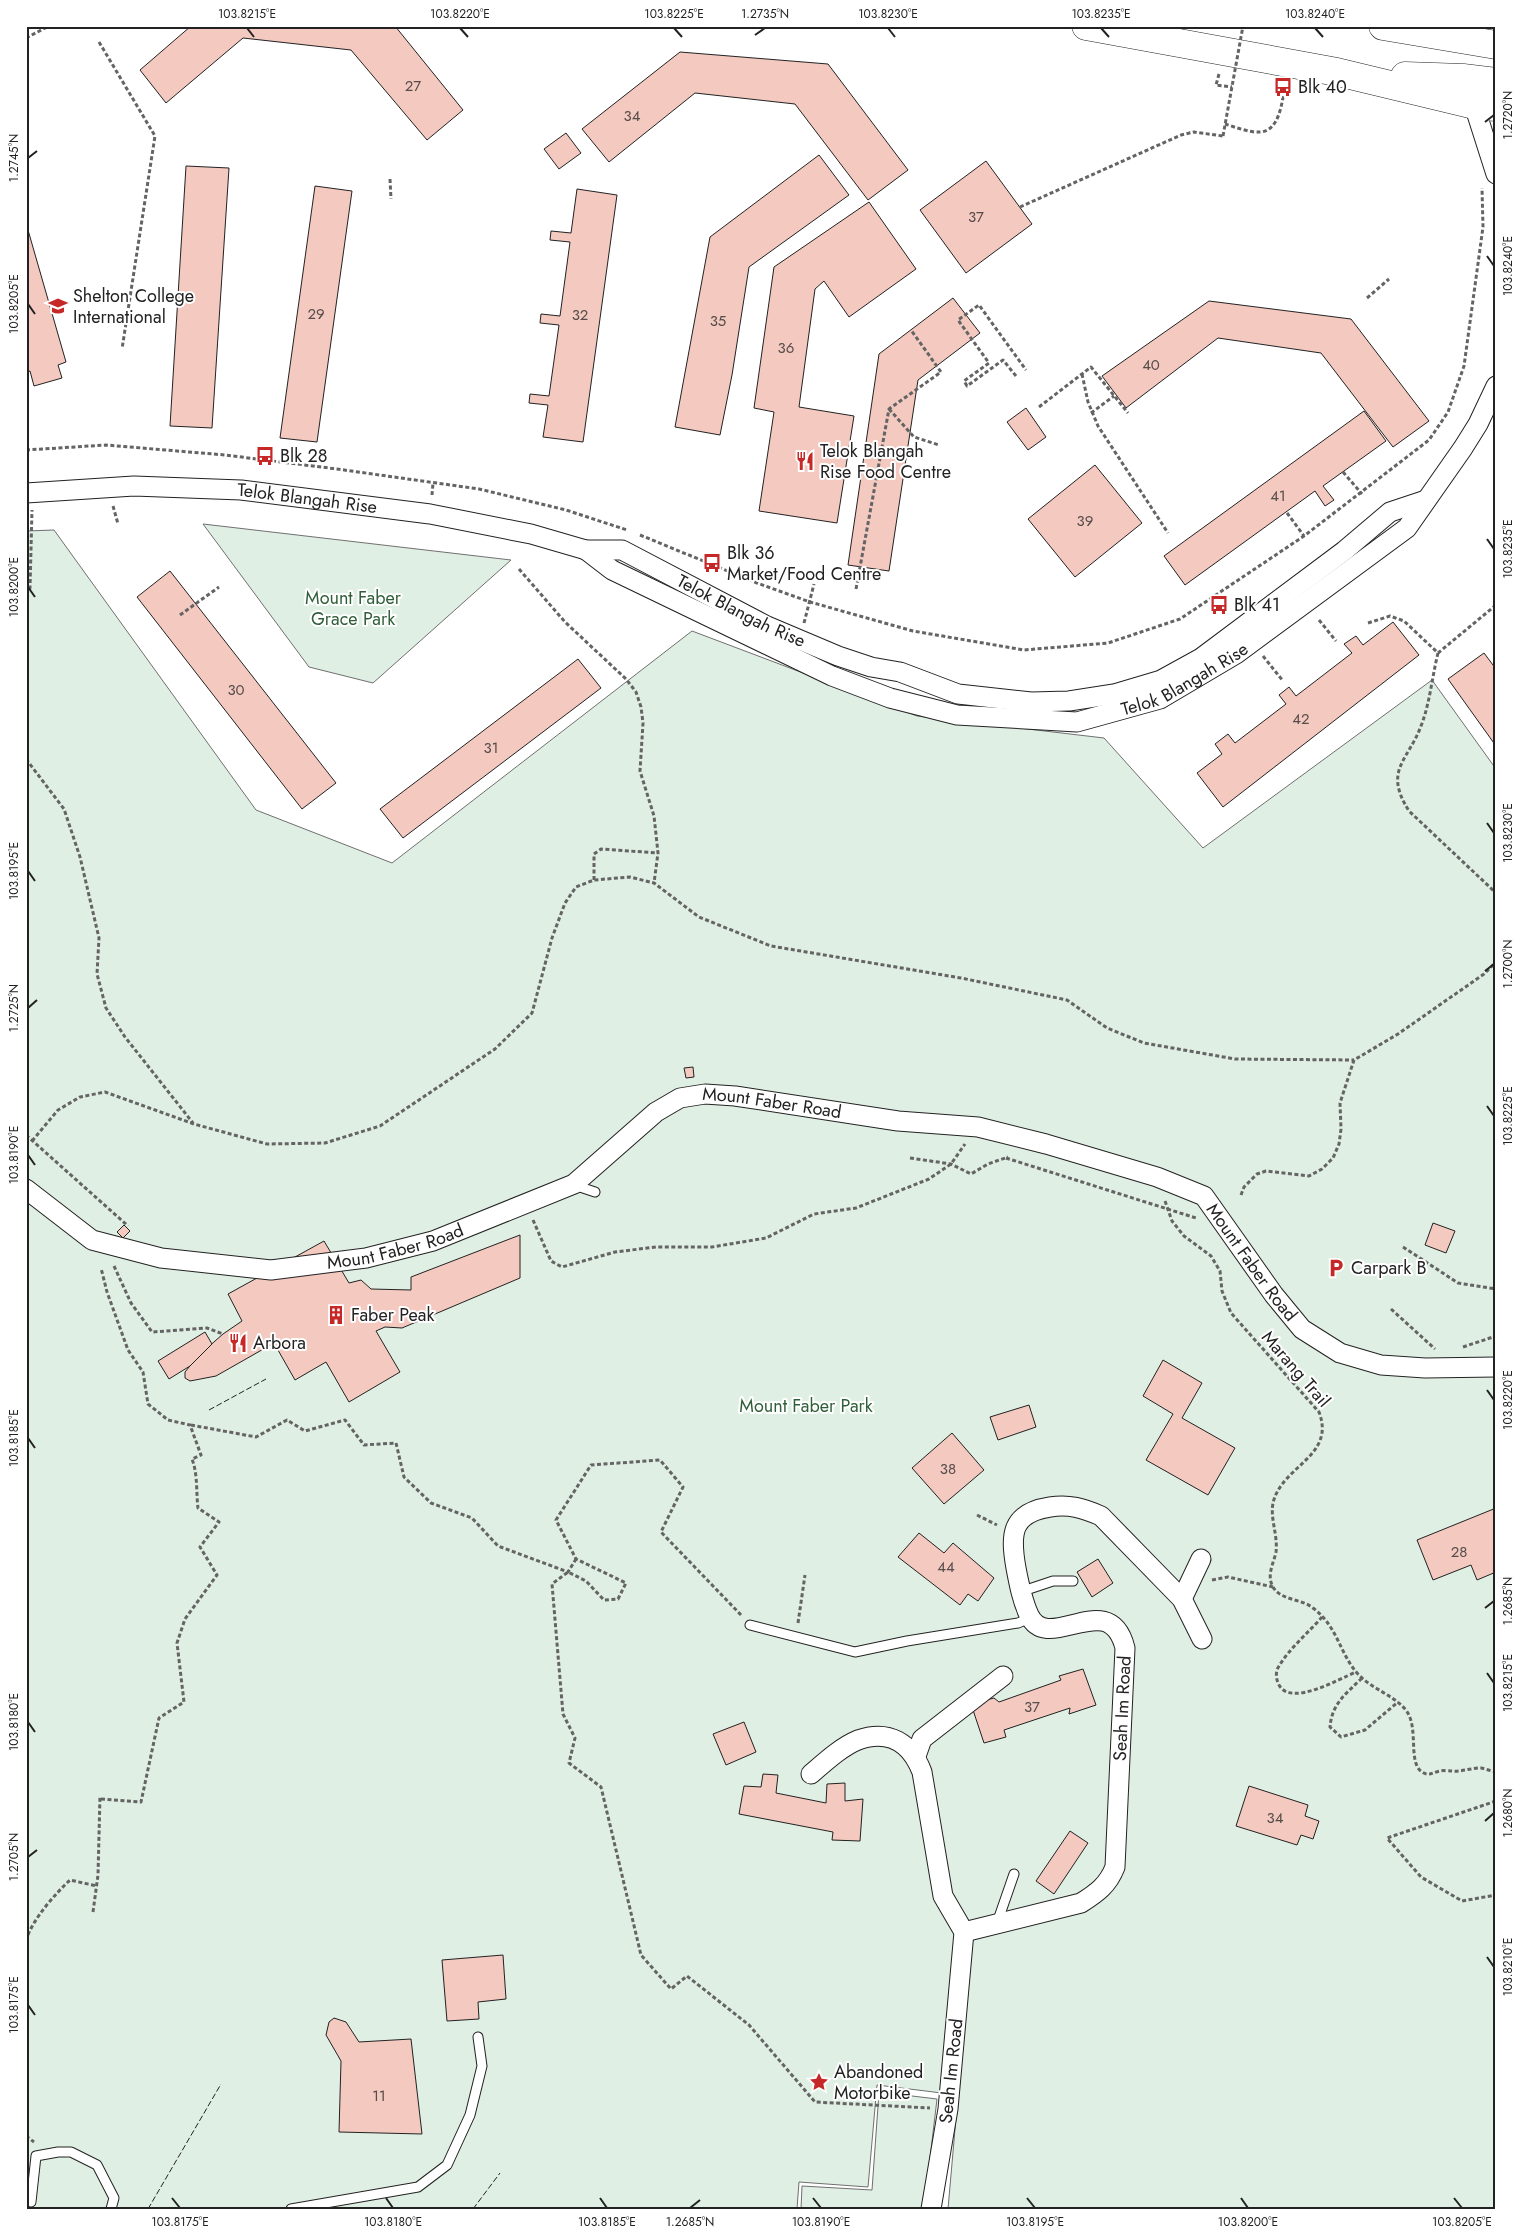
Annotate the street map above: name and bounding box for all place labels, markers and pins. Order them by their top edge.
place label: Blk 40 [1298,74,1347,100]
bus stop icon: Blk 40 [1272,76,1294,98]
place label: Shelton College International [73,283,194,330]
school or university icon: Shelton College International [47,295,69,317]
place label: Telok Blangah Rise Food Centre [820,438,951,485]
place label: Blk 28 [280,443,328,469]
bus stop icon: Blk 28 [254,445,276,467]
restaurant icon: Telok Blangah Rise Food Centre [794,450,816,472]
place label: Blk 36 Market/Food Centre [727,540,881,587]
bus stop icon: Blk 36 Market/Food Centre [701,552,723,574]
place label: Blk 41 [1234,592,1280,618]
bus stop icon: Blk 41 [1208,594,1230,616]
place label: Carpark B [1351,1255,1427,1281]
parking icon: Carpark B [1325,1257,1347,1279]
place label: Faber Peak [351,1302,434,1328]
building icon: Faber Peak [325,1304,347,1326]
place label: Arbora [253,1330,306,1356]
restaurant icon: Arbora [227,1332,249,1354]
place label: Abandoned Motorbike [834,2059,923,2106]
place icon: Abandoned Motorbike [808,2071,830,2093]

